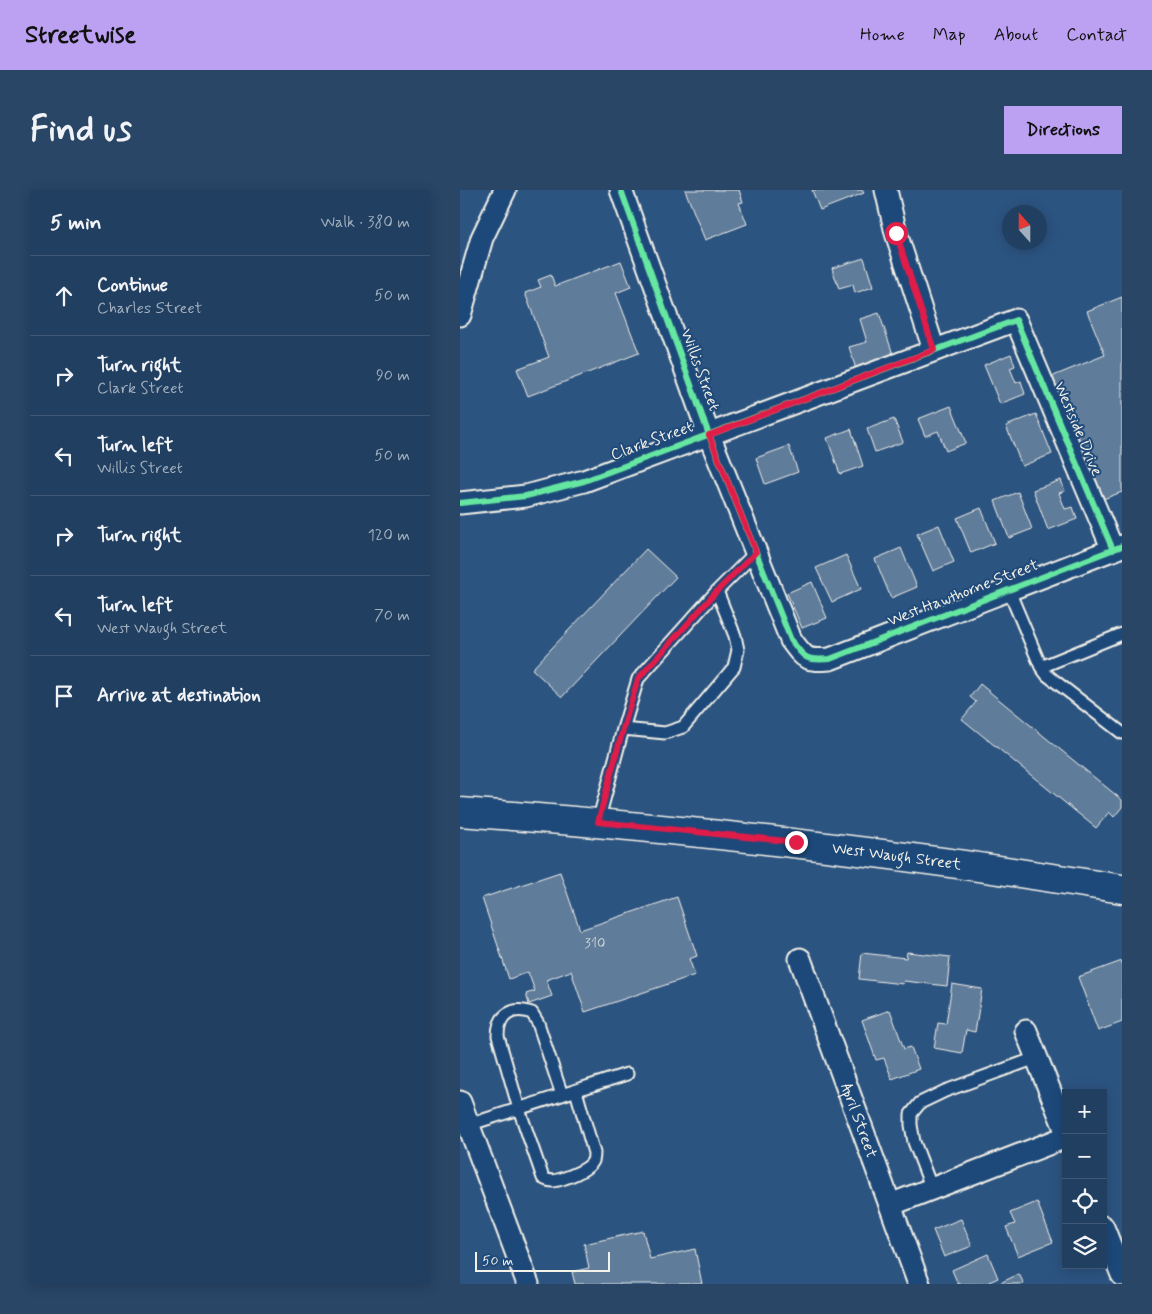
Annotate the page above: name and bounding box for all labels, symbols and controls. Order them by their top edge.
text: Streetwise [25,20,136,51]
text: Home [860,23,905,47]
text: Map [933,23,966,47]
text: About [994,23,1038,47]
text: Contact [1066,23,1127,47]
button: Directions [1004,106,1122,154]
text: Find us [30,107,132,153]
north arrow [1002,205,1047,250]
text: 5 min [50,209,102,237]
text: Walk · 380 m [320,212,410,233]
route start [885,222,908,245]
text: Continue [97,273,168,298]
icon: ahead [50,282,78,310]
text: 50 m [374,285,410,306]
text: Charles Street [97,298,202,319]
street label: Willis Street [675,326,725,414]
text: Turn right [97,353,181,378]
icon: right [50,362,78,390]
text: 90 m [376,365,410,386]
text: Clark Street [97,378,183,399]
street label: Westside Drive [1049,379,1107,479]
street label: Clark Street [608,416,696,466]
text: Turn left [97,433,173,458]
icon: left [50,442,78,470]
text: 50 m [374,445,410,466]
text: Willis Street [97,458,183,479]
icon: right [50,522,78,550]
text: Turn right [97,523,181,548]
text: 120 m [368,525,410,546]
street label: West Hawthorne Street [885,554,1042,631]
text: Turn left [97,593,173,618]
icon: left [50,602,78,630]
text: 70 m [374,605,410,626]
text: West Waugh Street [97,618,227,639]
icon: arrive [50,682,78,710]
text: Arrive at destination [97,683,261,708]
route end [785,831,808,854]
street label: West Waugh Street [831,837,963,875]
house number: 310 [585,934,605,952]
street label: April Street [835,1080,883,1161]
map controls [1062,1089,1107,1269]
button: + [1062,1089,1107,1134]
button: − [1062,1134,1107,1179]
button: locate [1062,1179,1107,1224]
button: layers [1062,1224,1107,1269]
scale bar [475,1249,610,1272]
text: 50 m [482,1252,513,1270]

